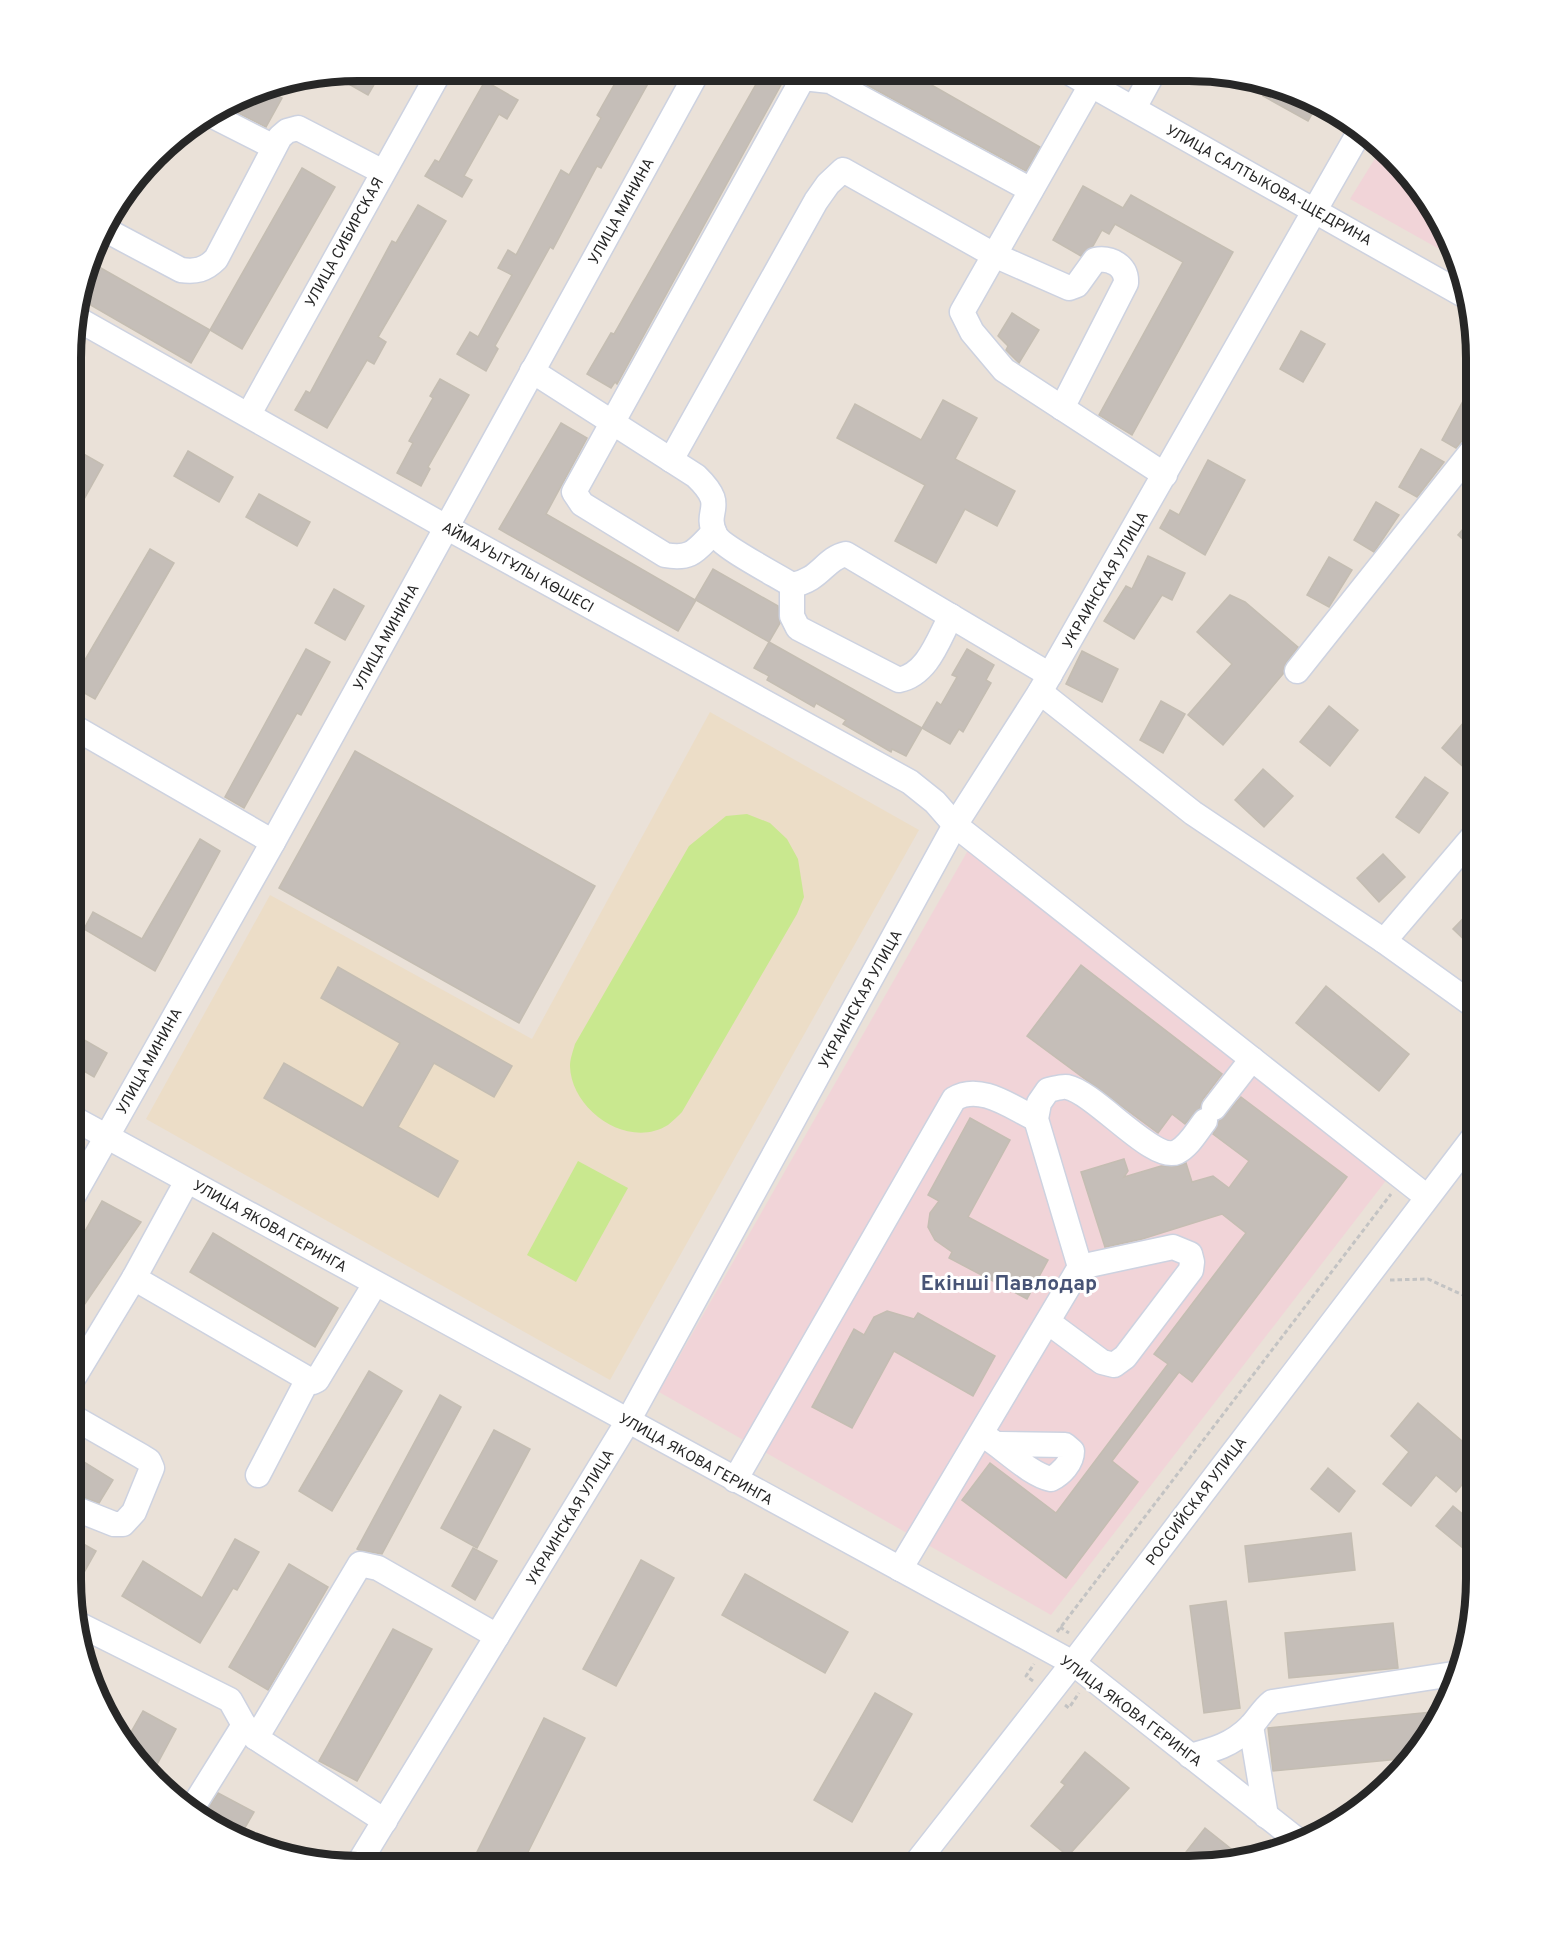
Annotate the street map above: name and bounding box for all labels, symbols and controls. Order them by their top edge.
street label: УЛИЦА САЛТЫКОВА-ЩЕДРИНА [1162,122,1375,251]
street label: УЛИЦА МИНИНА [585,155,659,268]
street label: УЛИЦА СИБИРСКАЯ [302,175,389,311]
street label: УКРАИНСКАЯ УЛИЦА [1059,509,1153,653]
street label: АЙМАУЫТҰЛЫ КӨШЕСІ [438,517,598,618]
street label: УЛИЦА МИНИНА [350,581,424,694]
street label: УКРАИНСКАЯ УЛИЦА [815,927,907,1072]
street label: УЛИЦА МИНИНА [113,1005,187,1118]
street label: УЛИЦА ЯКОВА ГЕРИНГА [189,1177,350,1278]
district label: Екінші Павлодар [921,1271,1097,1298]
street label: УЛИЦА ЯКОВА ГЕРИНГА [615,1410,776,1511]
street label: РОССИЙСКАЯ УЛИЦА [1141,1432,1252,1570]
street label: УКРАИНСКАЯ УЛИЦА [523,1446,619,1589]
street label: УЛИЦА ЯКОВА ГЕРИНГА [1055,1652,1205,1772]

